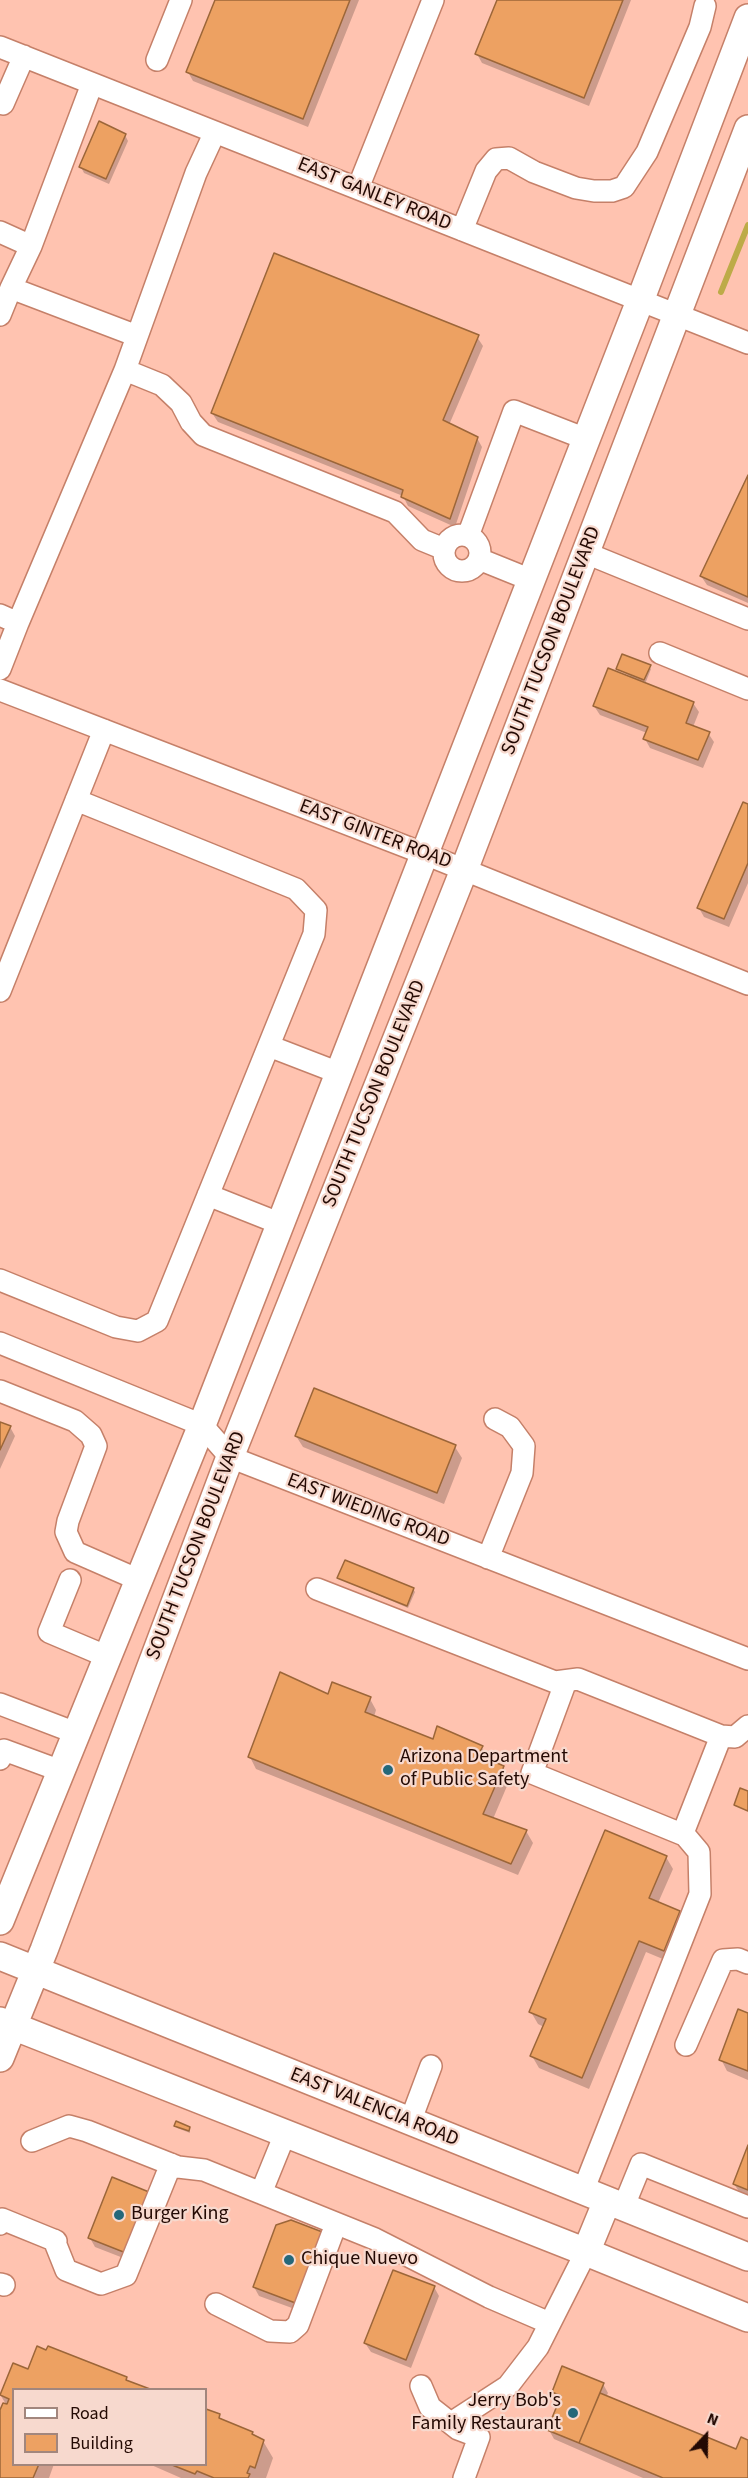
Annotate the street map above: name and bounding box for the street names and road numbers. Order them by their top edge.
street label: EAST GANLEY ROAD [294,153,454,237]
street label: SOUTH TUCSON BOULEVARD [497,523,607,759]
street label: EAST GINTER ROAD [295,795,455,875]
street label: SOUTH TUCSON BOULEVARD [318,977,432,1211]
street label: SOUTH TUCSON BOULEVARD [142,1428,252,1664]
street label: EAST WIEDING ROAD [283,1469,453,1553]
street label: EAST VALENCIA ROAD [286,2063,462,2153]

